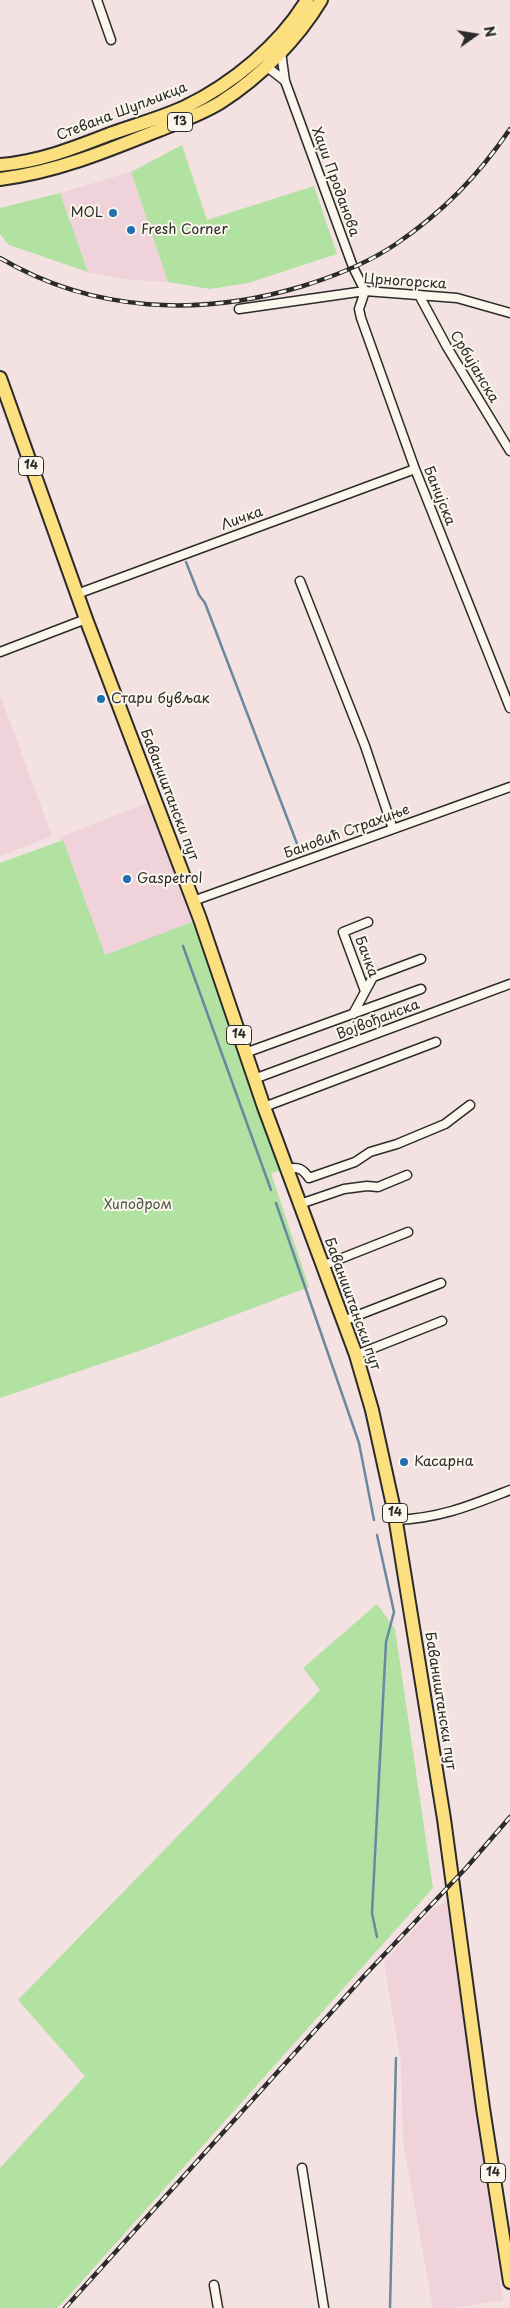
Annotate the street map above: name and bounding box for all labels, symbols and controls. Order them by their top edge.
north arrow [450,10,500,60]
text: N [479,24,502,39]
street label: Стевана Шупљикца [54,79,190,145]
road number: 13 [168,112,192,132]
street label: Хаџи Проданова [307,125,363,239]
place label: MOL [70,205,103,221]
marker: MOL [107,207,119,219]
place label: Fresh Corner [141,222,228,238]
marker: Fresh Corner [125,224,137,236]
street label: Црногорска [363,271,447,293]
street label: Србијанска [446,328,502,406]
road number: 14 [18,456,44,476]
street label: Банијска [420,464,458,528]
street label: Личка [219,504,265,534]
place label: Стари бувљак [111,691,210,707]
marker: Стари бувљак [95,693,107,705]
street label: Баваништански пут [136,727,202,863]
street label: Бановић Страхиње [282,801,412,863]
place label: Gaspetrol [137,871,203,887]
marker: Gaspetrol [121,873,133,885]
street label: Бачка [351,934,381,980]
street label: Војвођанска [334,996,422,1044]
road number: 14 [226,1026,252,1044]
park label: Хиподром [104,1197,172,1213]
street label: Баваништански пут [320,1236,384,1372]
place label: Касарна [414,1454,473,1470]
marker: Касарна [398,1456,410,1468]
road number: 14 [382,1504,408,1522]
street label: Баваништански пут [421,1631,459,1771]
road number: 14 [480,2164,506,2182]

